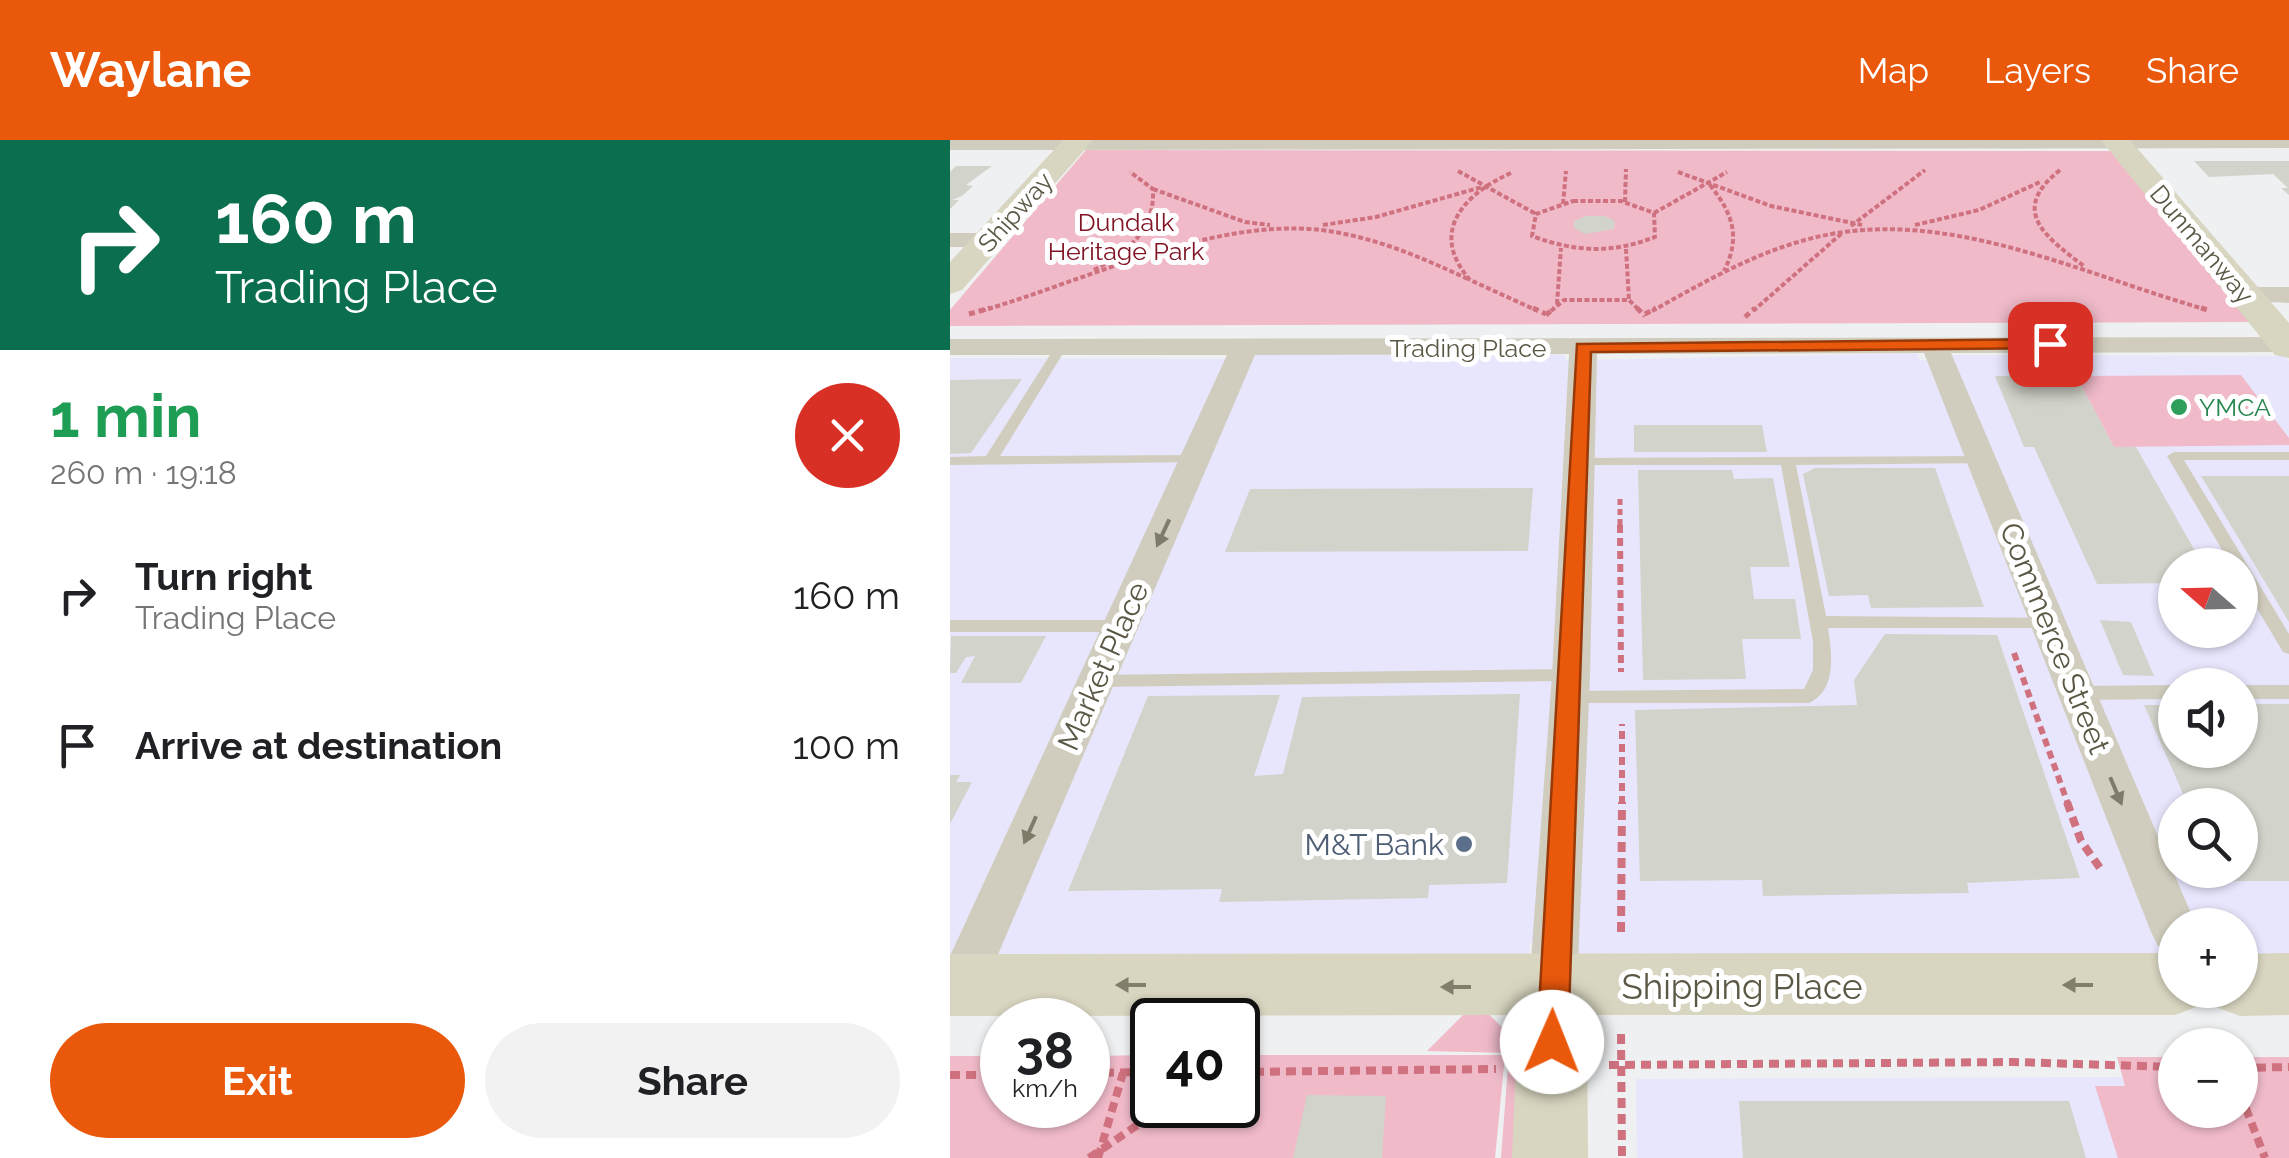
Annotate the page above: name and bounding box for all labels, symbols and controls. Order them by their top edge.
text: Waylane [50,42,251,98]
text: Map [1858,50,1929,91]
text: Layers [1984,50,2091,91]
text: Share [2146,50,2239,91]
street label: Shipway [971,166,1059,258]
text: 160 m [215,177,417,259]
street label: Dunmanway [2144,179,2260,310]
icon: right [50,180,180,310]
park label: Dundalk Heritage Park [1048,207,1205,266]
text: Trading Place [215,261,498,314]
pin [2008,302,2093,387]
icon: arrive [2023,317,2078,372]
street label: Trading Place [1389,333,1547,363]
text: 1 min [50,381,201,451]
button: close [795,383,900,488]
place label: YMCA [2199,392,2271,422]
marker: YMCA [2168,396,2190,418]
text: 260 m · 19:18 [50,454,237,491]
street label: Commerce Street [1993,517,2117,759]
one-way arrow [1155,518,1171,548]
north arrow [2158,548,2258,648]
map controls [2158,548,2258,1128]
text: Turn right [135,554,312,599]
icon: right [50,568,105,623]
text: 160 m [793,573,900,618]
street label: Market Place [1050,576,1156,756]
text: Trading Place [135,599,336,636]
button: sound [2158,668,2258,768]
icon: arrive [50,718,105,773]
text: Arrive at destination [135,723,502,768]
text: 100 m [793,723,900,768]
one-way arrow [2109,776,2125,806]
button: search [2158,788,2258,888]
one-way arrow [1022,815,1038,845]
place label: M&T Bank [1305,827,1444,862]
marker: M&T Bank [1453,833,1475,855]
button: + [2158,908,2258,1008]
street label: Shipping Place [1621,966,1863,1007]
one-way arrow [1114,977,1146,993]
one-way arrow [2061,977,2093,993]
one-way arrow [1439,979,1471,995]
position arrow [1500,990,1604,1094]
speed limit sign: 40 [1130,998,1260,1128]
text: 38 [1016,1021,1074,1080]
button: Exit [50,1023,465,1138]
button: Share [485,1023,900,1138]
button: − [2158,1028,2258,1128]
text: km/h [1012,1073,1078,1103]

